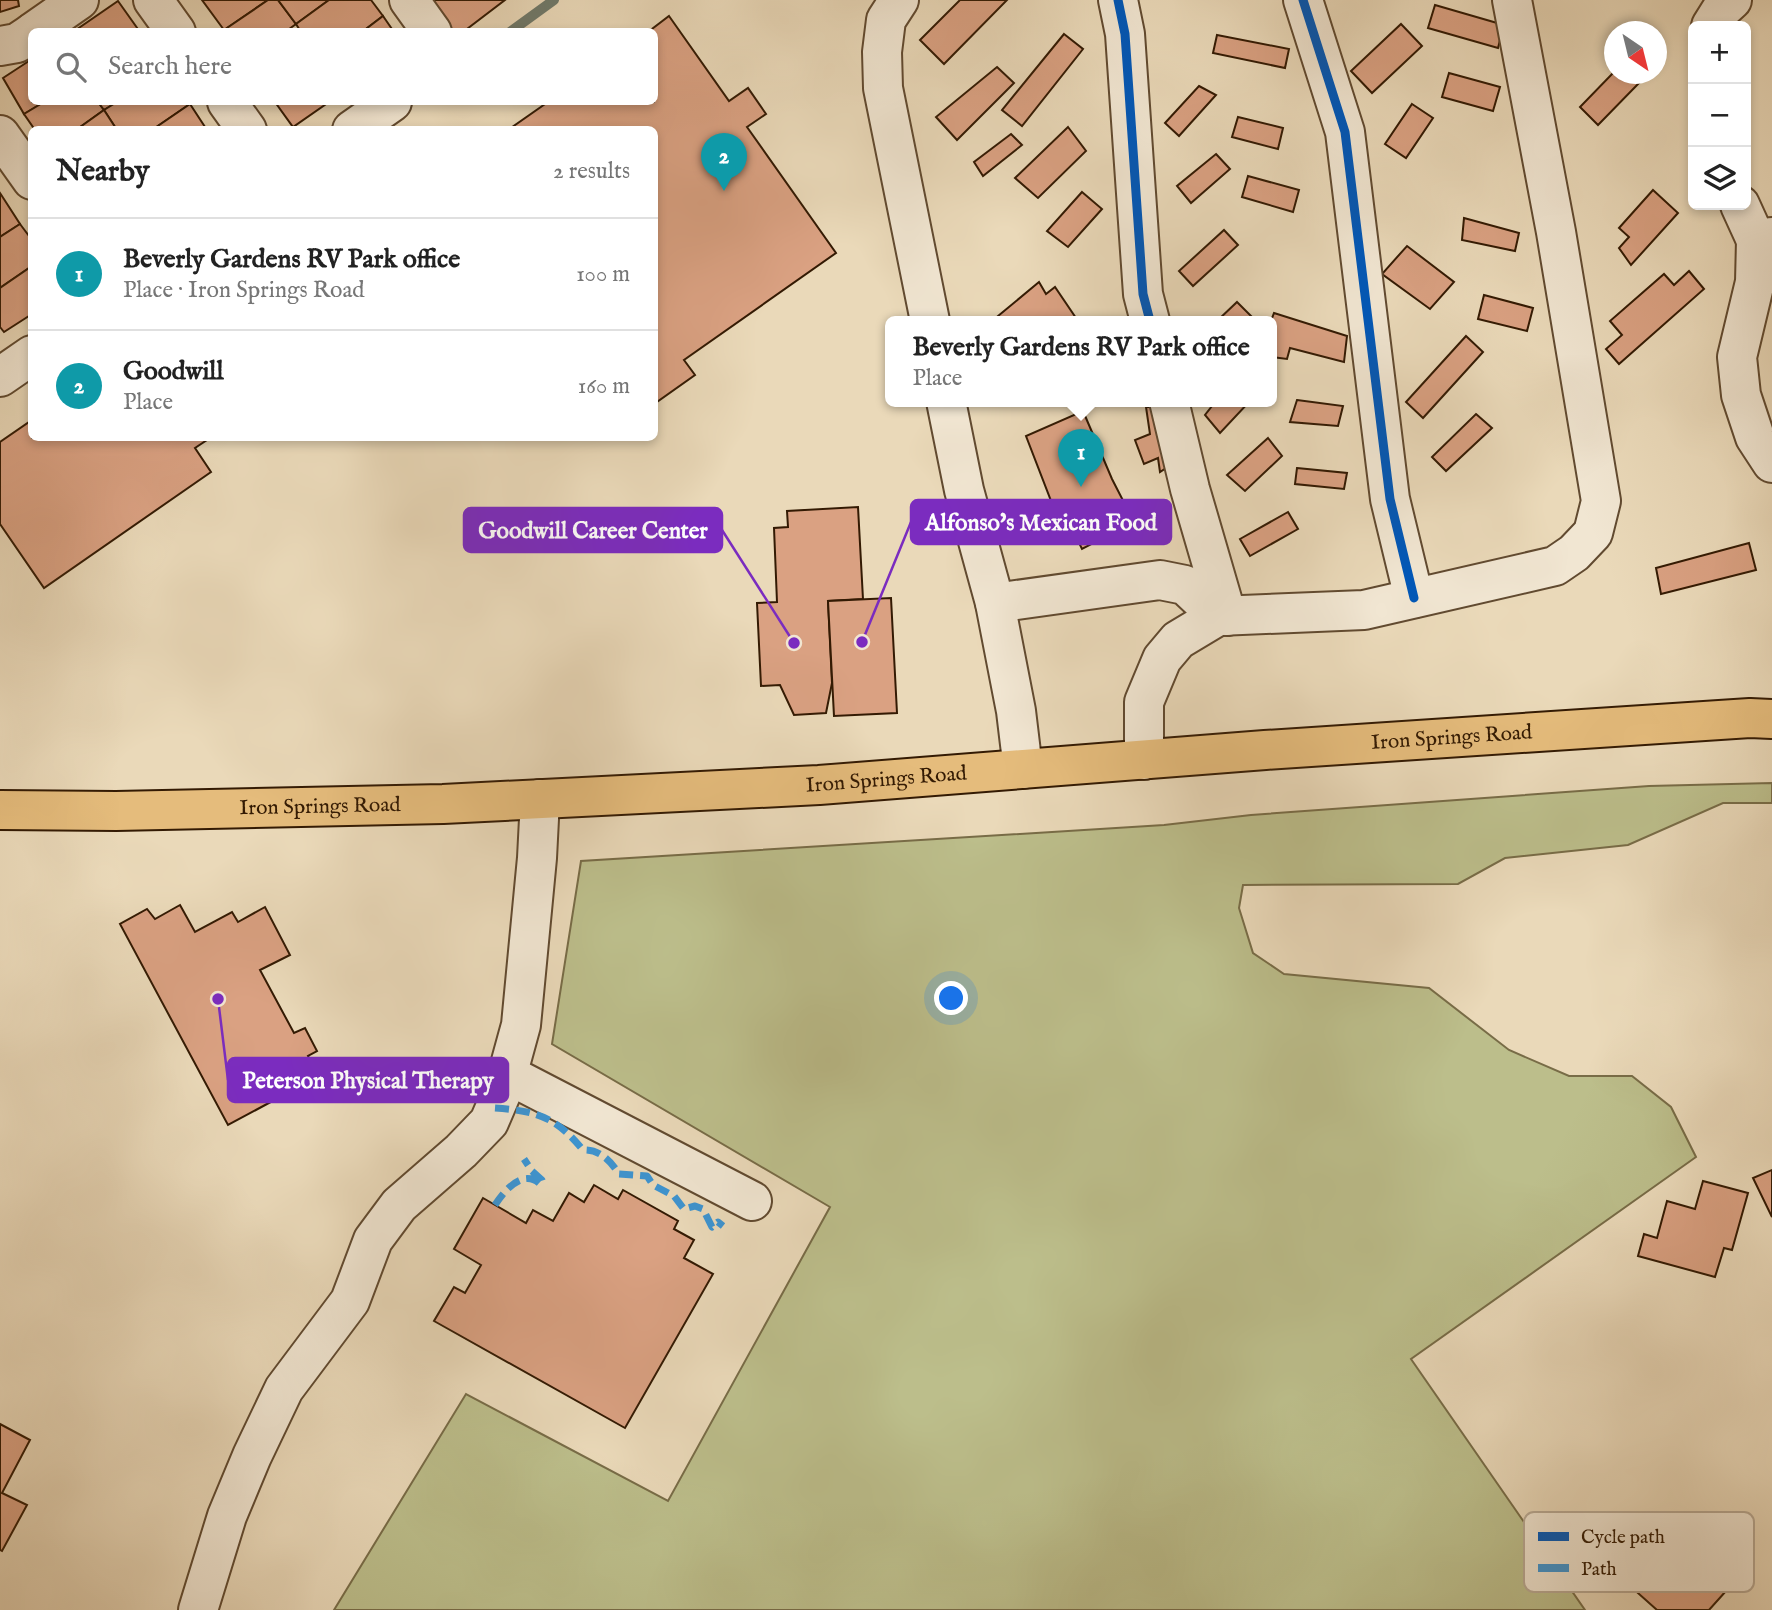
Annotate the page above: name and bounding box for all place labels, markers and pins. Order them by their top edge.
pin: 2 [701,133,747,191]
pin: 1 [1058,429,1104,487]
callout: Alfonso's Mexican Food [911,500,1171,544]
callout: Goodwill Career Center [464,508,722,552]
callout: Peterson Physical Therapy [228,1058,508,1102]

